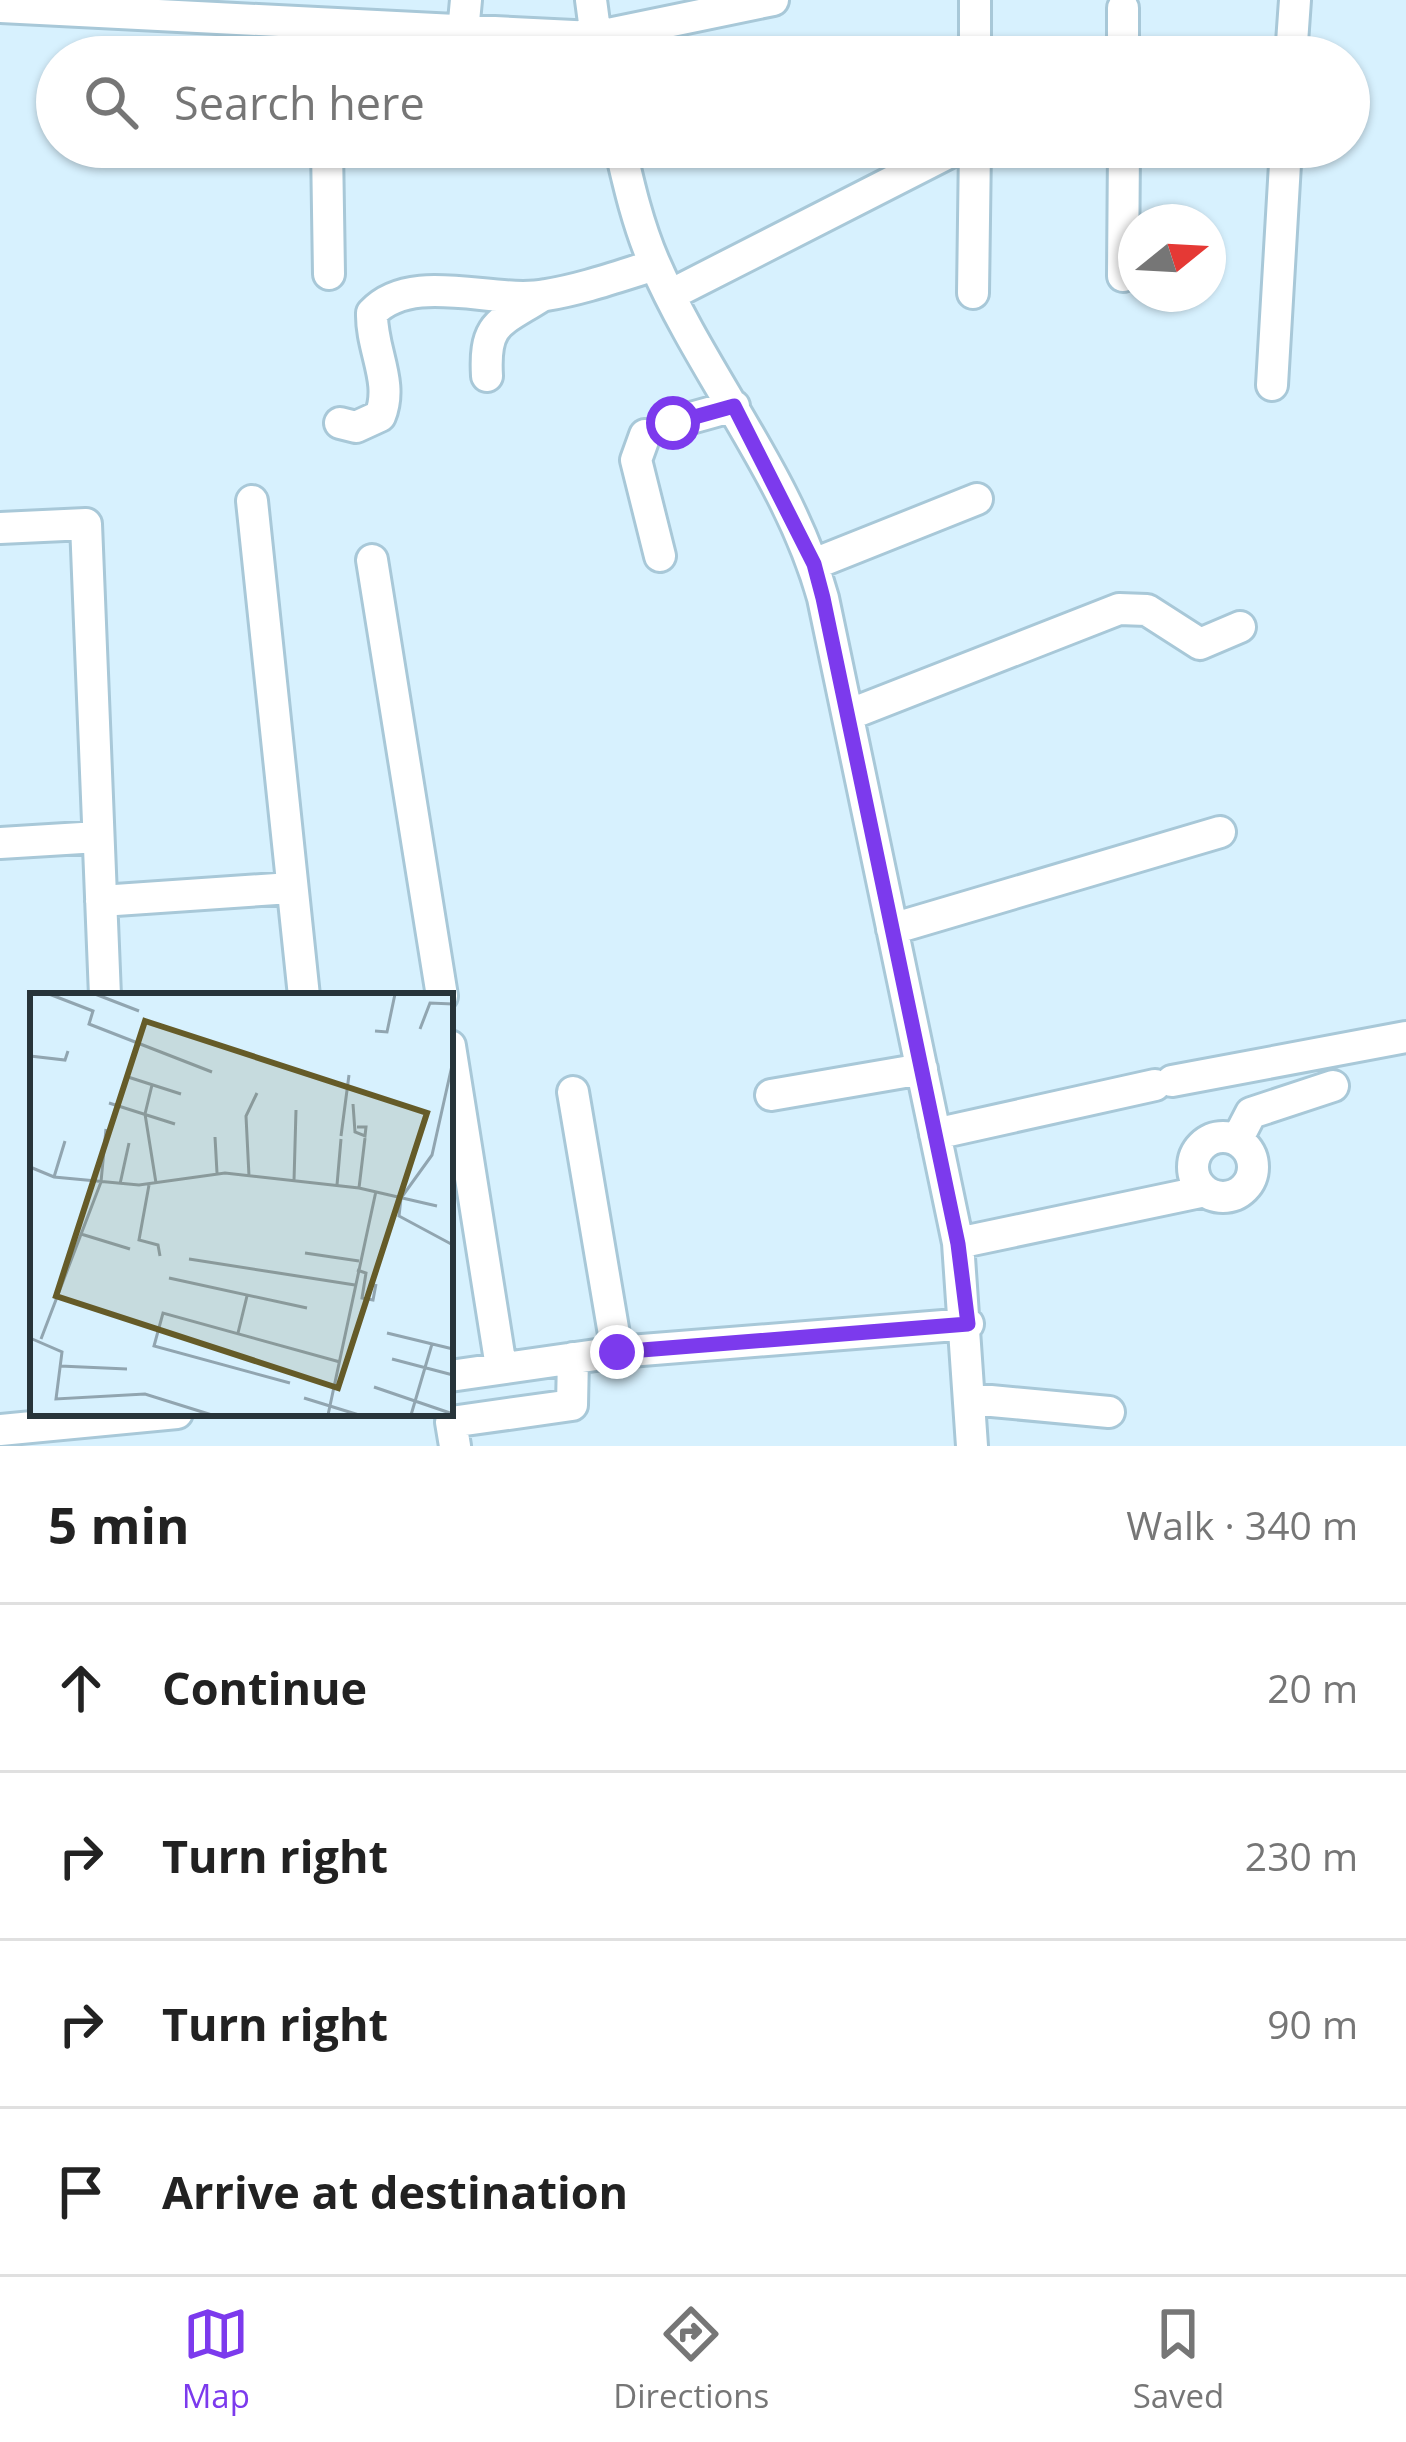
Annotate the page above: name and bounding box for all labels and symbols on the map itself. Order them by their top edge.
north arrow [1118,204,1226,312]
route start [646,396,700,450]
inset map [30,993,453,1416]
route end [590,1325,644,1379]

